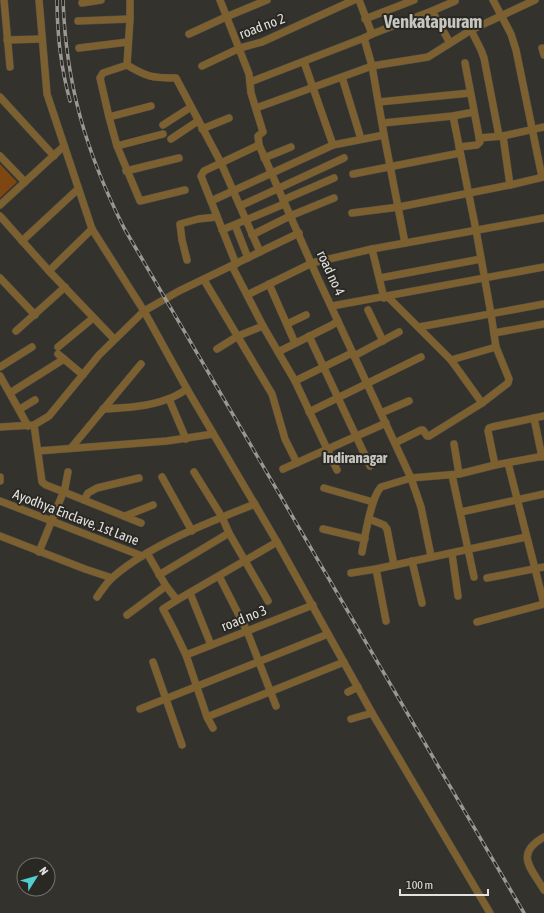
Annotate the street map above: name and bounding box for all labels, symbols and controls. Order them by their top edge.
street label: road no 2 [237,10,287,42]
district label: Venkatapuram [383,11,482,32]
street label: road no 4 [314,248,348,298]
district label: Indiranagar [323,449,388,466]
street label: Ayodhya Enclave, 1st Lane [11,486,141,548]
street label: road no 3 [219,602,269,634]
north arrow [16,857,56,897]
text: N [37,865,51,877]
scale bar [400,871,488,897]
text: 100 m [406,878,433,892]

